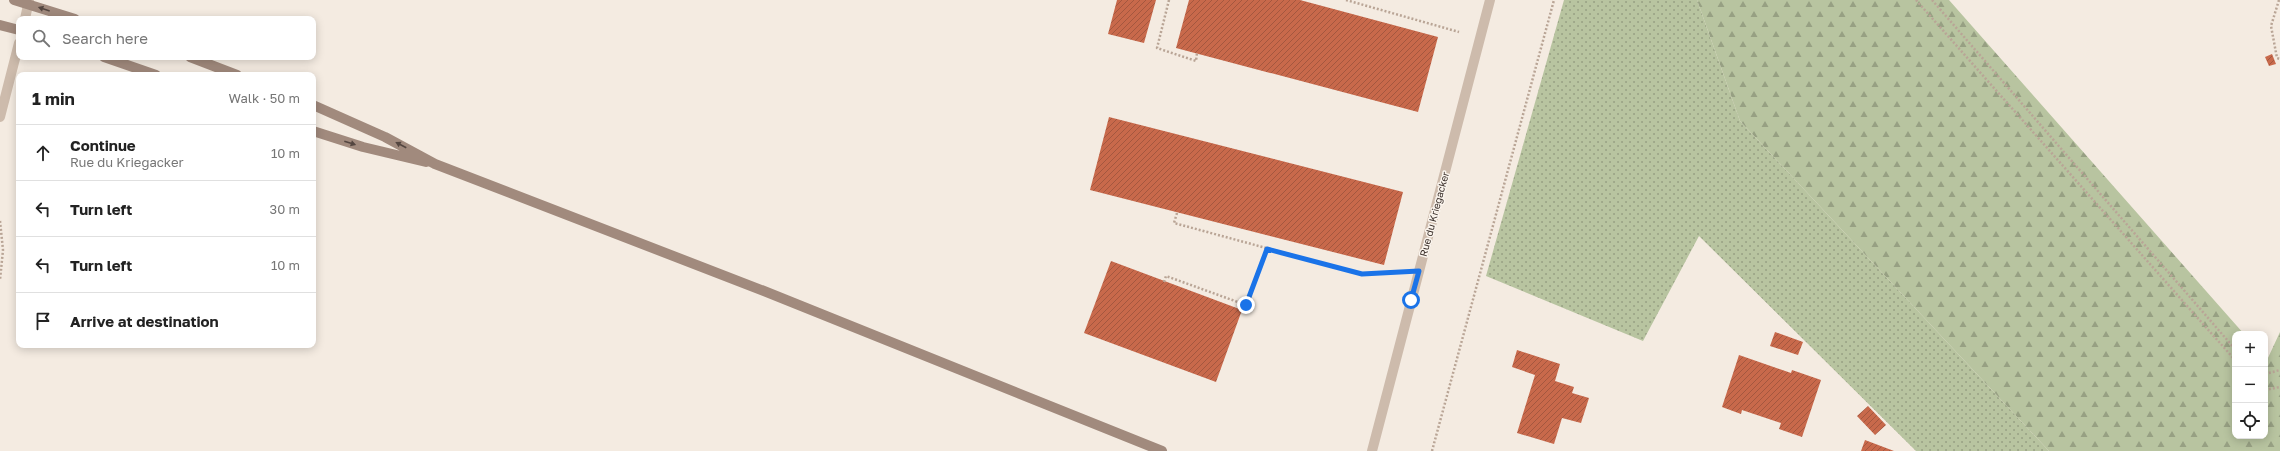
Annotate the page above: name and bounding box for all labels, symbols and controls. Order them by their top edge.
one-way arrow [38,6,50,12]
search box [16,16,316,60]
icon: search [30,27,52,49]
text: Search here [62,29,148,47]
text: 1 min [32,88,75,109]
text: Walk · 50 m [228,90,300,106]
text: Continue [70,136,136,154]
one-way arrow [344,140,356,146]
icon: ahead [32,142,54,164]
one-way arrow [395,142,407,149]
text: 10 m [271,145,300,161]
text: Rue du Kriegacker [70,154,184,170]
street label: Rue du Kriegacker [1417,170,1451,258]
icon: left [32,198,54,220]
text: Turn left [70,200,132,218]
text: 30 m [270,201,300,217]
icon: left [32,254,54,276]
text: Turn left [70,256,132,274]
text: 10 m [271,257,300,273]
route start [1402,291,1420,309]
route end [1237,296,1255,314]
icon: arrive [32,310,54,332]
text: Arrive at destination [70,312,219,330]
map controls [2232,331,2268,439]
button: + [2232,331,2268,367]
button: − [2232,367,2268,403]
button: locate [2232,403,2268,439]

